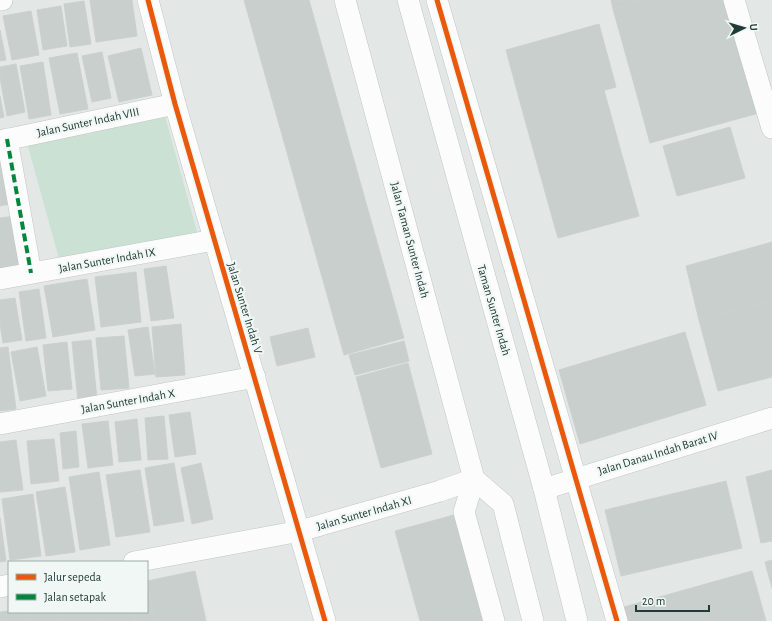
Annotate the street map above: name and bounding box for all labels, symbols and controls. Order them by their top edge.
north arrow [724,8,764,48]
text: U [748,23,759,31]
street label: Jalan Sunter Indah VIII [36,105,140,139]
street label: Jalan Taman Sunter Indah [389,181,431,299]
street label: Jalan Sunter Indah IX [58,246,156,274]
street label: Jalan Sunter Indah V [225,261,265,355]
street label: Taman Sunter Indah [475,263,513,357]
street label: Jalan Sunter Indah X [80,387,176,415]
street label: Jalan Danau Indah Barat IV [597,429,720,477]
street label: Jalan Sunter Indah XI [315,494,413,532]
legend [8,561,148,613]
text: Jalur sepeda [44,571,102,583]
scale bar [636,587,709,613]
text: Jalan setapak [44,591,107,603]
text: 20 m [642,595,665,607]

